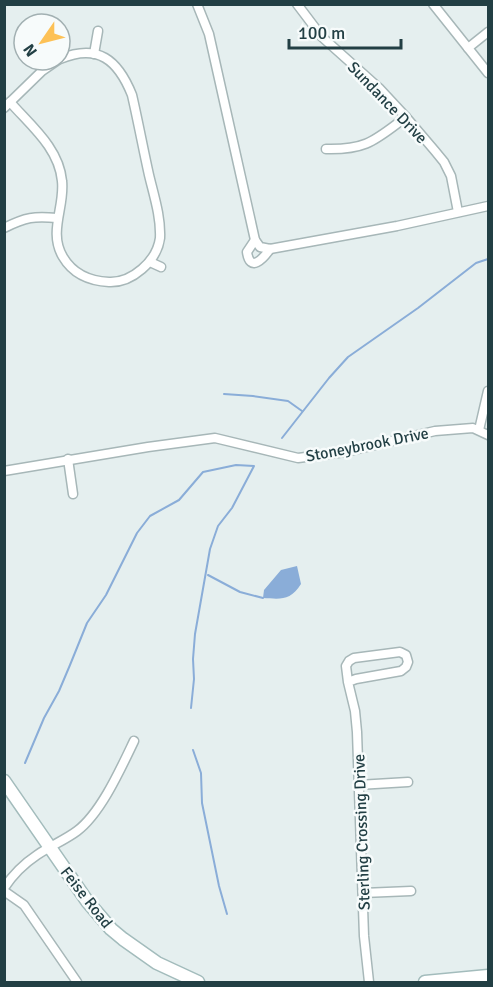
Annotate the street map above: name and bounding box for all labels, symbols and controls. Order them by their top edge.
north arrow [12,12,72,72]
scale bar [289,12,402,50]
text: 100 m [298,22,345,44]
text: N [19,40,42,60]
street label: Sundance Drive [343,57,431,148]
street label: Stoneybrook Drive [304,423,430,467]
street label: Sterling Crossing Drive [349,753,375,910]
street label: Feise Road [56,863,117,933]

